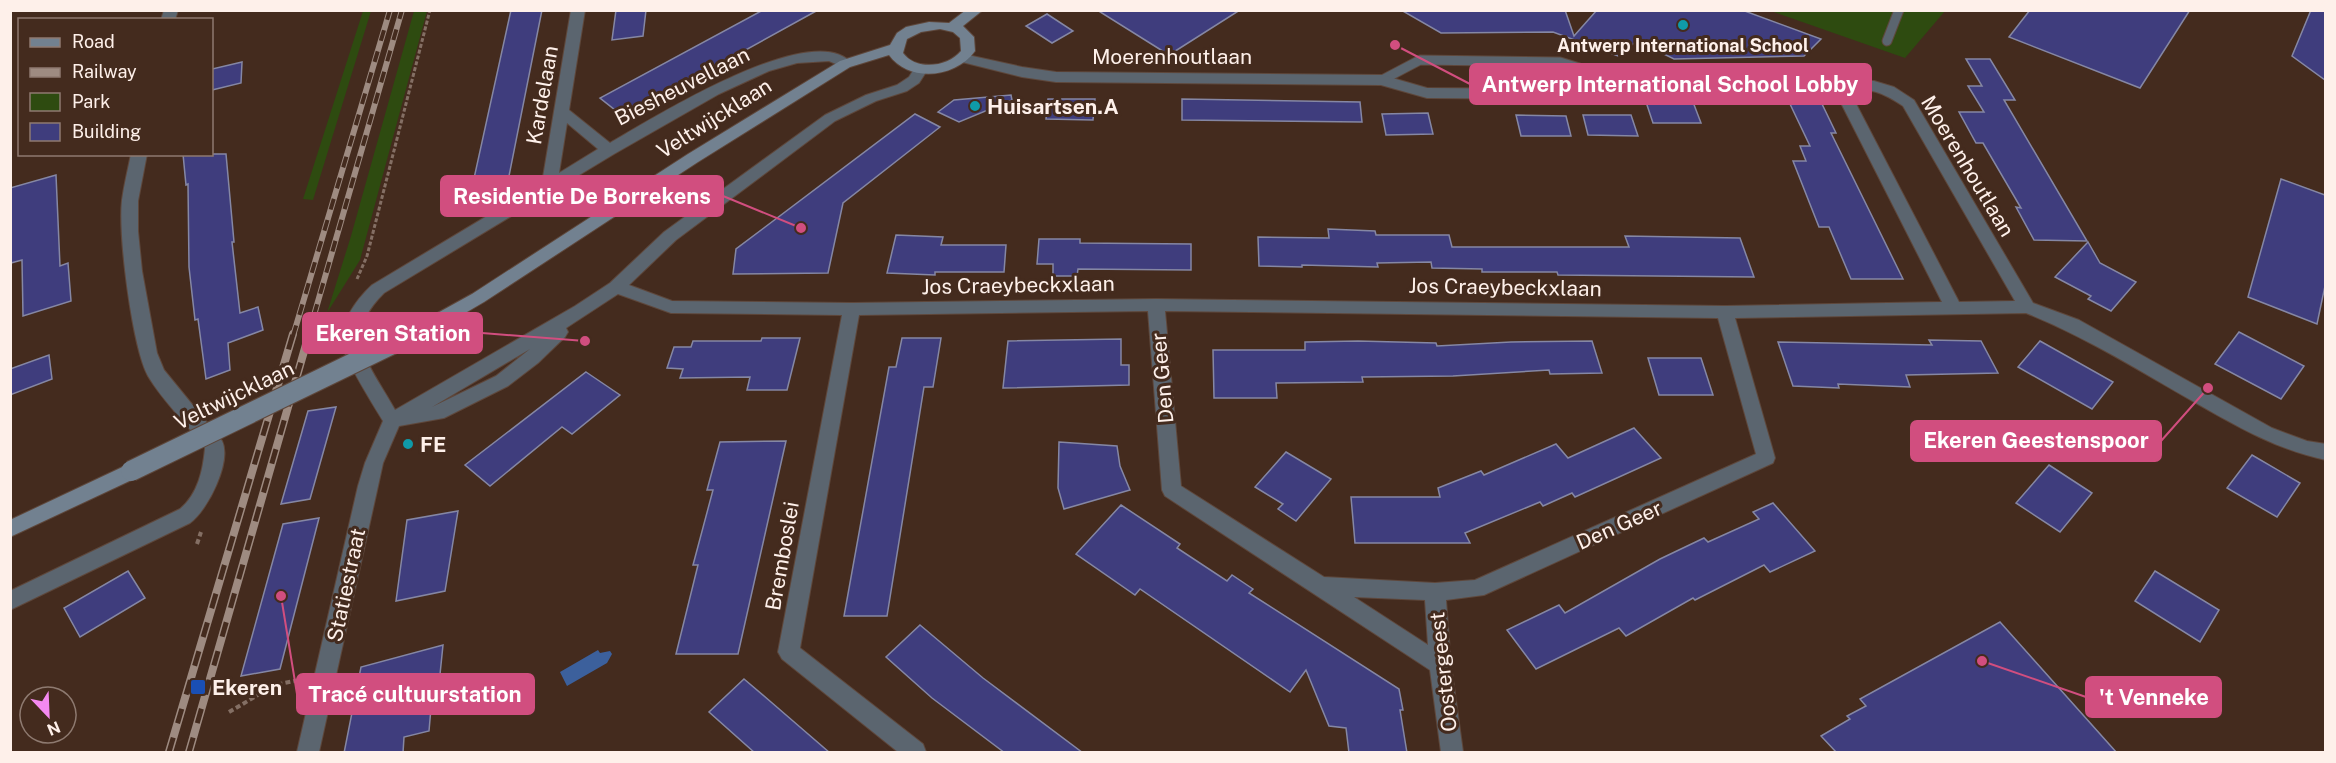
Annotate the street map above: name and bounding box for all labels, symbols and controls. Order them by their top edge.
legend [18,18,213,156]
marker: Antwerp International School [1676,18,1690,32]
text: Road [72,31,115,52]
place label: Antwerp International School [1557,35,1809,56]
street label: Biesheuvellaan [610,41,754,131]
street label: Kardelaan [521,44,563,146]
street label: Moerenhoutlaan [1092,44,1252,69]
text: Railway [72,61,137,82]
callout: Antwerp International School Lobby [1470,64,1871,104]
text: Antwerp International School Lobby [1482,71,1859,97]
street label: Veltwijcklaan [652,73,776,163]
text: Park [72,91,110,112]
street label: Moerenhoutlaan [1916,91,2020,241]
place label: Huisartsen.A [987,94,1119,119]
marker: Huisartsen.A [968,99,982,113]
text: Building [72,121,141,142]
callout: Residentie De Borrekens [441,176,723,216]
text: Residentie De Borrekens [453,183,711,209]
street label: Jos Craeybeckxlaan [921,271,1115,299]
street label: Jos Craeybeckxlaan [1408,273,1602,301]
callout: Ekeren Station [303,313,482,353]
text: Ekeren Station [315,320,471,346]
street label: Den Geer [1146,332,1178,424]
street label: Veltwijcklaan [170,355,298,435]
callout: Ekeren Geestenspoor [1911,421,2161,461]
text: Ekeren Geestenspoor [1923,427,2149,453]
place label: FE [420,432,446,457]
marker: FE [401,437,415,451]
street label: Den Geer [1572,495,1666,555]
street label: Bremboslei [760,500,804,612]
street label: Statiestraat [322,526,370,644]
street label: Oostergeest [1424,611,1462,733]
callout: Tracé cultuurstation [297,674,534,714]
place label: Ekeren [212,675,282,700]
callout: 't Venneke [2086,677,2221,717]
marker: Ekeren [189,678,207,696]
text: Tracé cultuurstation [308,681,522,707]
text: 't Venneke [2099,684,2209,710]
north arrow [18,685,78,745]
text: N [44,717,63,740]

